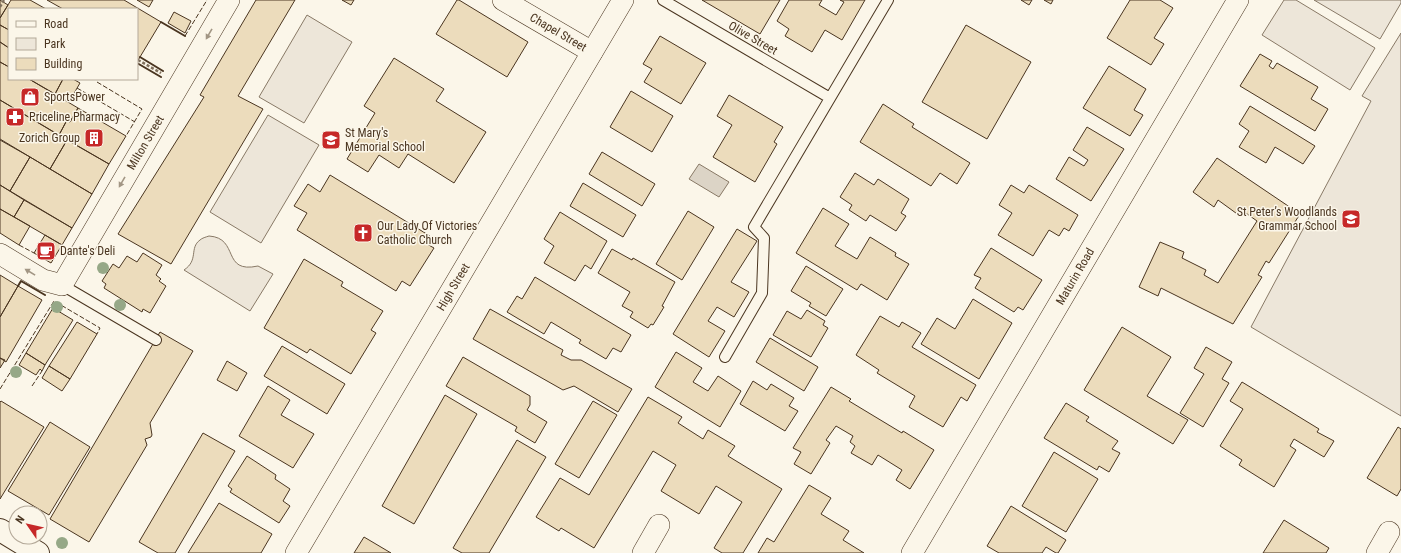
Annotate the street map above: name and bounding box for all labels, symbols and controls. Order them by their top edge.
legend [8,8,138,80]
street label: Chapel Street [527,10,590,55]
text: Road [44,17,68,31]
street label: Olive Street [726,18,780,58]
one-way arrow [206,28,213,40]
text: Park [44,37,66,51]
text: Building [44,57,82,71]
shop icon: SportsPower [19,86,41,108]
place label: SportsPower [44,90,105,104]
pharmacy icon: Priceline Pharmacy [4,106,26,128]
place label: Priceline Pharmacy [29,110,120,124]
street label: Milton Street [124,112,167,172]
place label: St Mary's Memorial School [345,126,425,154]
building icon: Zorich Group [83,127,105,149]
school or university icon: St Mary's Memorial School [320,129,342,151]
place label: Zorich Group [19,131,80,145]
one-way arrow [119,176,126,188]
place label: St Peter’s Woodlands Grammar School [1237,205,1337,233]
school or university icon: St Peter’s Woodlands Grammar School [1340,208,1362,230]
place label: Our Lady Of Victories Catholic Church [377,219,477,247]
church icon: Our Lady Of Victories Catholic Church [352,222,374,244]
cafe icon: Dante's Deli [35,240,57,262]
place label: Dante's Deli [60,244,115,258]
street label: Maturin Road [1053,246,1097,307]
street label: High Street [434,260,473,313]
one-way arrow [24,269,36,276]
north arrow [8,505,48,545]
text: N [13,513,28,526]

